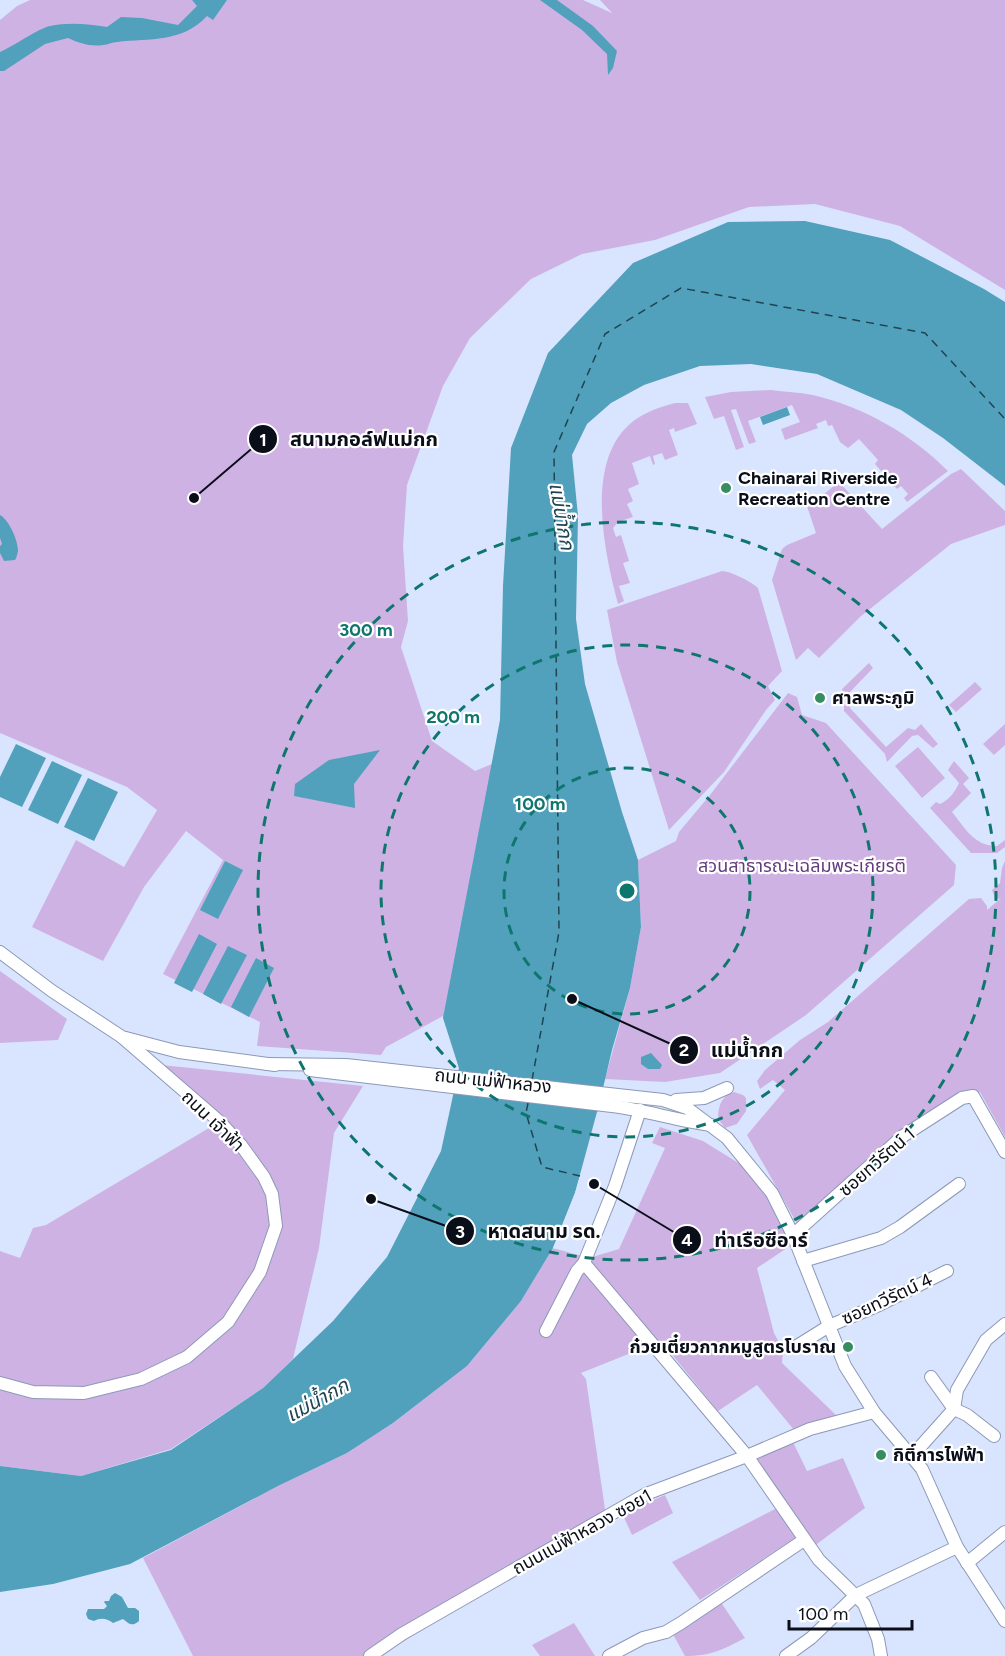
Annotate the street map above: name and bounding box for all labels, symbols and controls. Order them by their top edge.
callout: สนามกอล์ฟแม่กก [248,420,450,458]
text: สนามกอล์ฟแม่กก [290,427,438,451]
text: 1 [259,429,267,451]
place label: Chainarai Riverside Recreation Centre [738,467,898,510]
water label: แม่น้ำกก [544,480,582,553]
marker: Chainarai Riverside Recreation Centre [719,481,733,495]
text: 300 m [339,619,393,641]
place label: ศาลพระภูมิ [832,687,914,709]
marker: ศาลพระภูมิ [813,691,827,705]
text: 200 m [426,706,480,728]
text: 100 m [515,793,565,815]
park label: สวนสาธารณะเฉลิมพระเกียรติ [698,855,906,877]
centre of rings [617,881,637,901]
callout: แม่น้ำกก [669,1031,795,1069]
text: แม่น้ำกก [711,1036,783,1062]
text: 2 [679,1039,689,1061]
street label: ถนน แม่ฟ้าหลวง [433,1064,553,1098]
street label: ถนน เจ้าฟ้า [177,1086,249,1156]
street label: ซอยทวีรัตน์ 1 [834,1123,920,1201]
callout: หาดสนาม รด. [445,1212,613,1250]
text: หาดสนาม รด. [487,1219,601,1243]
text: 3 [455,1221,465,1243]
callout: ท่าเรือซีอาร์ [672,1221,820,1259]
text: ท่าเรือซีอาร์ [714,1228,808,1252]
text: 4 [681,1229,693,1251]
street label: ซอยทวีรัตน์ 4 [838,1268,936,1330]
place label: ก๋วยเตี๋ยวกากหมูสูตรโบราณ [630,1334,836,1358]
marker: ก๋วยเตี๋ยวกากหมูสูตรโบราณ [841,1340,855,1354]
water label: แม่น้ำกก [280,1371,353,1427]
place label: กิติ์การไฟฟ้า [893,1443,984,1466]
marker: กิติ์การไฟฟ้า [874,1448,888,1462]
street label: ถนนแม่ฟ้าหลวง ซอย1 [508,1485,656,1579]
scale bar [789,1593,912,1631]
text: 100 m [798,1603,848,1625]

